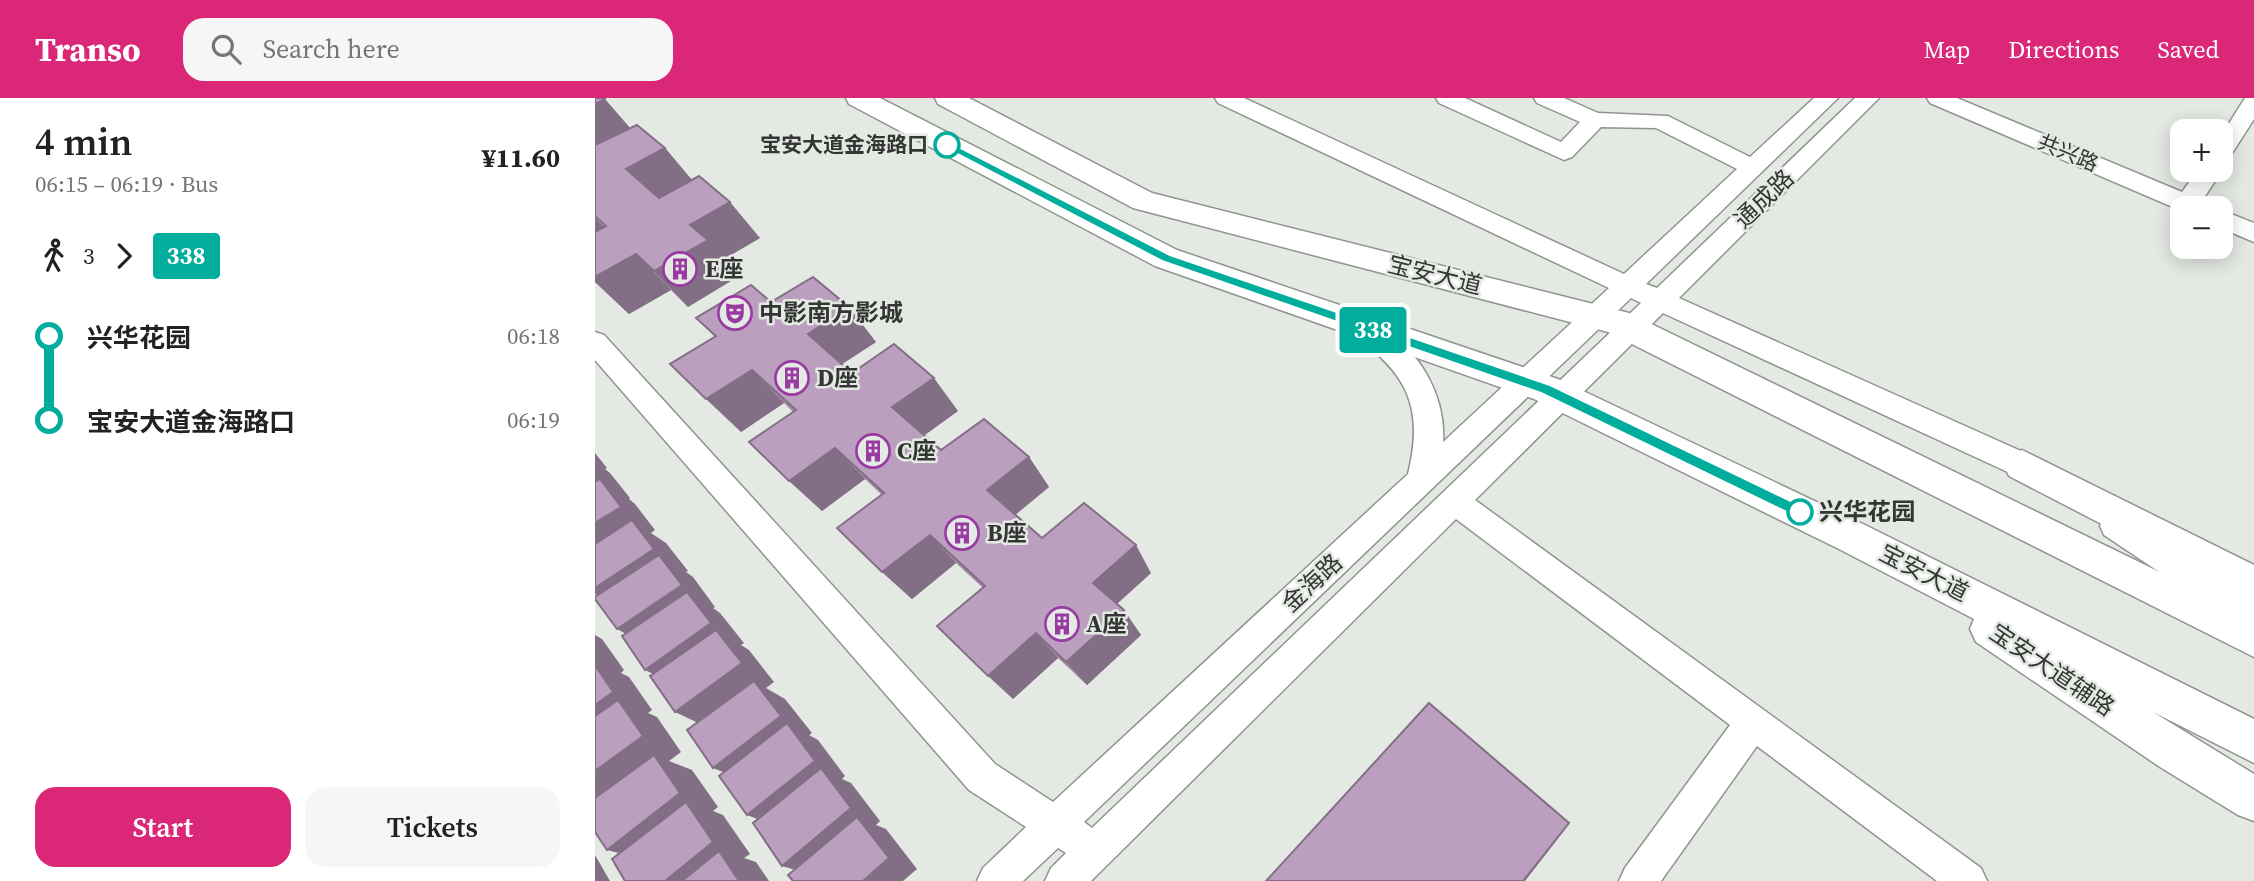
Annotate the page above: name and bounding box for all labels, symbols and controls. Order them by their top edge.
search box [183,18,673,81]
text: Transo [35,27,141,72]
icon: search [207,30,245,68]
text: Search here [263,31,400,67]
text: Map [1923,33,1970,66]
text: Directions [2008,33,2119,66]
text: Saved [2157,33,2219,66]
text: 4 min [35,116,133,168]
map controls [2170,119,2233,259]
button: + [2170,119,2233,182]
street label: 共兴路 [2034,127,2103,178]
place label: 宝安大道金海路口 [760,130,928,159]
marker: 宝安大道金海路口 [934,132,960,158]
text: ¥11.60 [482,140,560,176]
street label: 通成路 [1726,162,1801,236]
text: 06:15 – 06:19 · Bus [35,168,218,200]
button: − [2170,196,2233,259]
icon: walk [35,237,73,275]
icon: forward [105,237,143,275]
text: 338 [167,239,206,272]
text: 3 [83,240,95,272]
street label: 宝安大道 [1385,247,1486,302]
building icon: E座 [661,250,699,288]
place label: E座 [705,252,743,285]
theatre icon: 中影南方影城 [716,294,754,332]
place label: 中影南方影城 [759,296,903,329]
line badge: 338 [1333,307,1413,353]
text: 338 [1353,313,1393,346]
text: 兴华花园 [87,320,191,356]
text: 06:18 [507,320,560,352]
building icon: D座 [773,359,811,397]
place label: D座 [817,361,858,394]
text: 宝安大道金海路口 [87,404,295,440]
text: 06:19 [507,404,560,436]
building icon: C座 [854,432,892,470]
place label: C座 [897,434,936,467]
place label: 兴华花园 [1819,495,1915,528]
marker: 兴华花园 [1787,499,1813,525]
building icon: B座 [943,514,981,552]
place label: B座 [987,516,1027,549]
street label: 宝安大道 [1874,536,1974,609]
street label: 金海路 [1274,546,1349,619]
building icon: A座 [1043,605,1081,643]
place label: A座 [1086,607,1126,640]
street label: 宝安大道辅路 [1983,616,2121,724]
button: Start [35,787,291,867]
button: Tickets [305,787,560,867]

